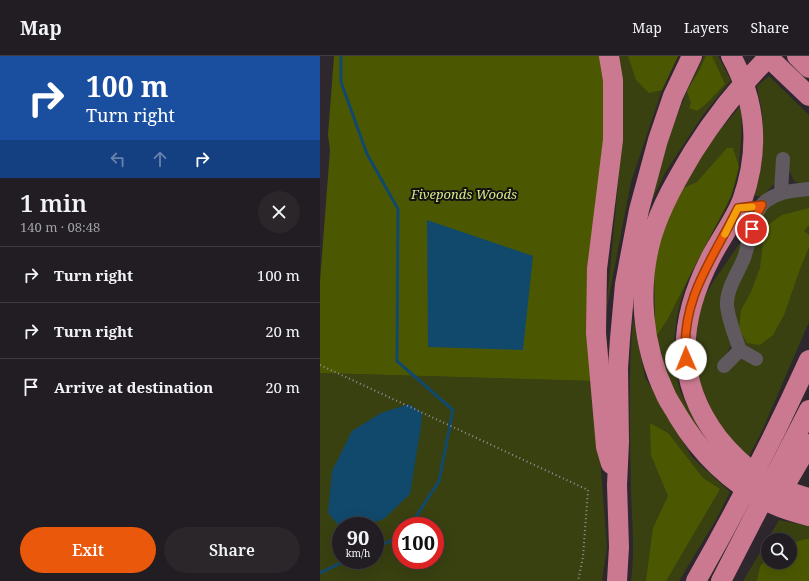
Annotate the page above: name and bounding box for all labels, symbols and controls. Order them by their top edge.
text: Map [20,15,62,41]
text: Map [632,18,662,37]
text: Layers [684,18,729,37]
text: Share [751,18,789,37]
text: 100 m [86,67,168,105]
icon: right [20,72,72,124]
text: Turn right [86,103,175,127]
icon: left [107,148,129,170]
icon: ahead [149,148,171,170]
icon: right [191,148,213,170]
park label: Fiveponds Woods [410,185,517,203]
text: 1 min [20,186,87,219]
button: close [258,191,300,233]
pin [735,212,769,246]
text: 140 m · 08:48 [20,218,100,236]
icon: arrive [741,218,763,240]
icon: right [20,264,42,286]
text: Turn right [54,265,133,285]
text: 100 m [257,265,300,285]
icon: right [20,320,42,342]
text: Turn right [54,321,133,341]
text: 20 m [265,321,300,341]
position arrow [665,338,707,380]
icon: arrive [20,376,42,398]
text: Arrive at destination [54,377,213,397]
text: 20 m [265,377,300,397]
speed limit sign: 100 [392,517,444,569]
text: 90 [347,524,369,551]
button: Exit [20,527,156,573]
button: Share [164,527,300,573]
map controls [761,533,797,569]
button: search [761,533,797,569]
text: km/h [346,546,370,560]

